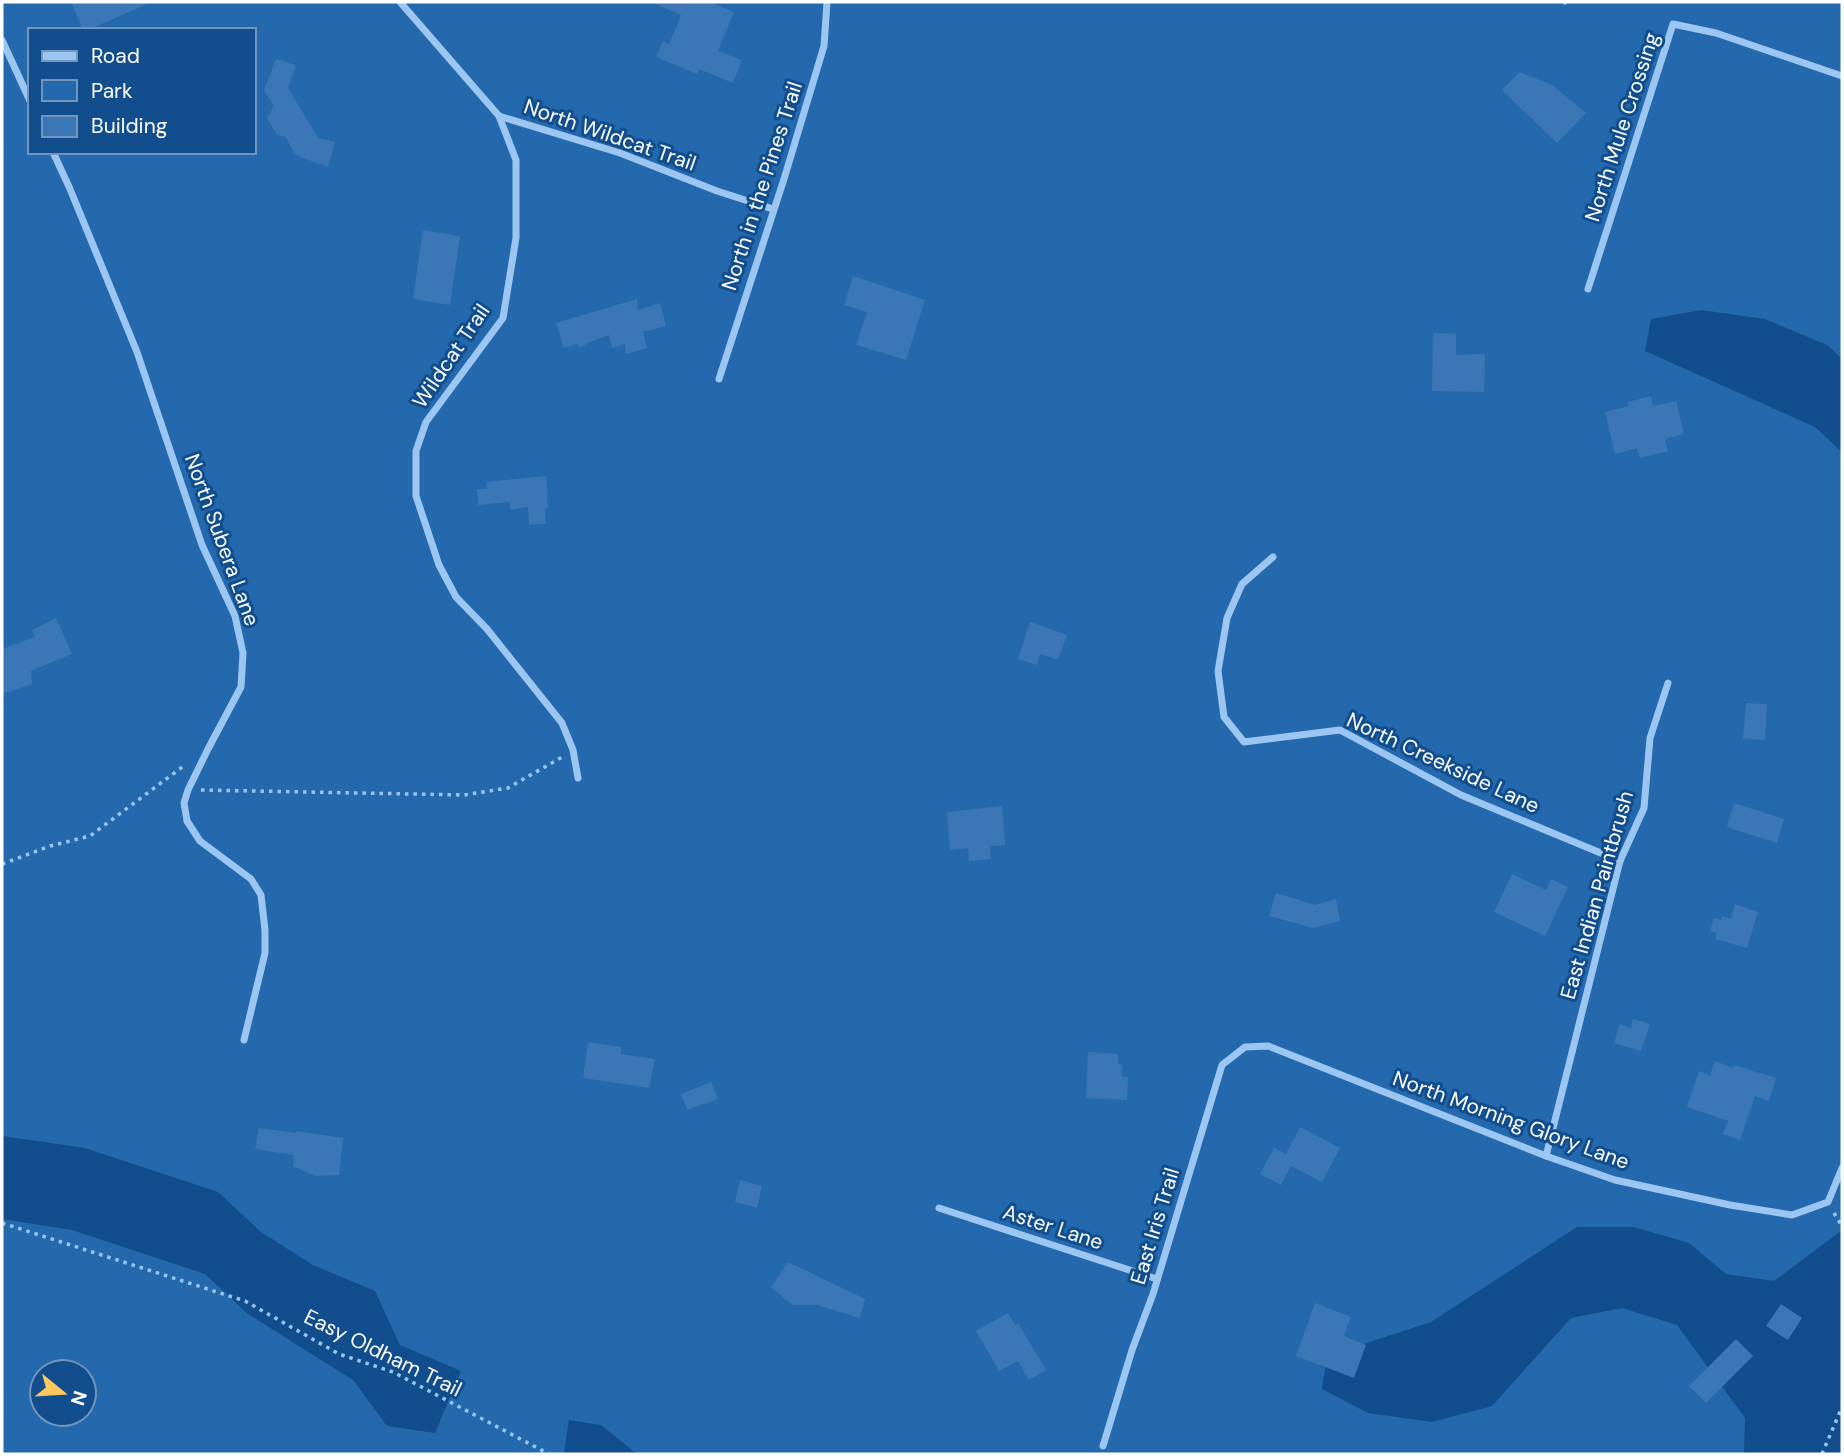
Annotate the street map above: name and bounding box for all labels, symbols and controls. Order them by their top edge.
legend [28,28,256,154]
street label: North Mule Crossing [1578,29,1666,225]
text: Road [91,42,140,70]
text: Park [91,77,133,105]
street label: North in the Pines Trail [715,78,809,294]
street label: North Wildcat Trail [520,92,700,178]
text: Building [91,112,168,140]
street label: Wildcat Trail [406,299,496,413]
street label: North Subera Lane [178,450,266,630]
street label: North Creekside Lane [1342,706,1544,820]
street label: East Indian Paintbrush [1554,788,1640,1002]
street label: North Morning Glory Lane [1389,1064,1633,1176]
street label: East Iris Trail [1124,1164,1186,1288]
street label: Aster Lane [999,1198,1107,1256]
street label: Easy Oldham Trail [300,1303,466,1403]
north arrow [28,1358,98,1428]
text: N [65,1388,93,1409]

